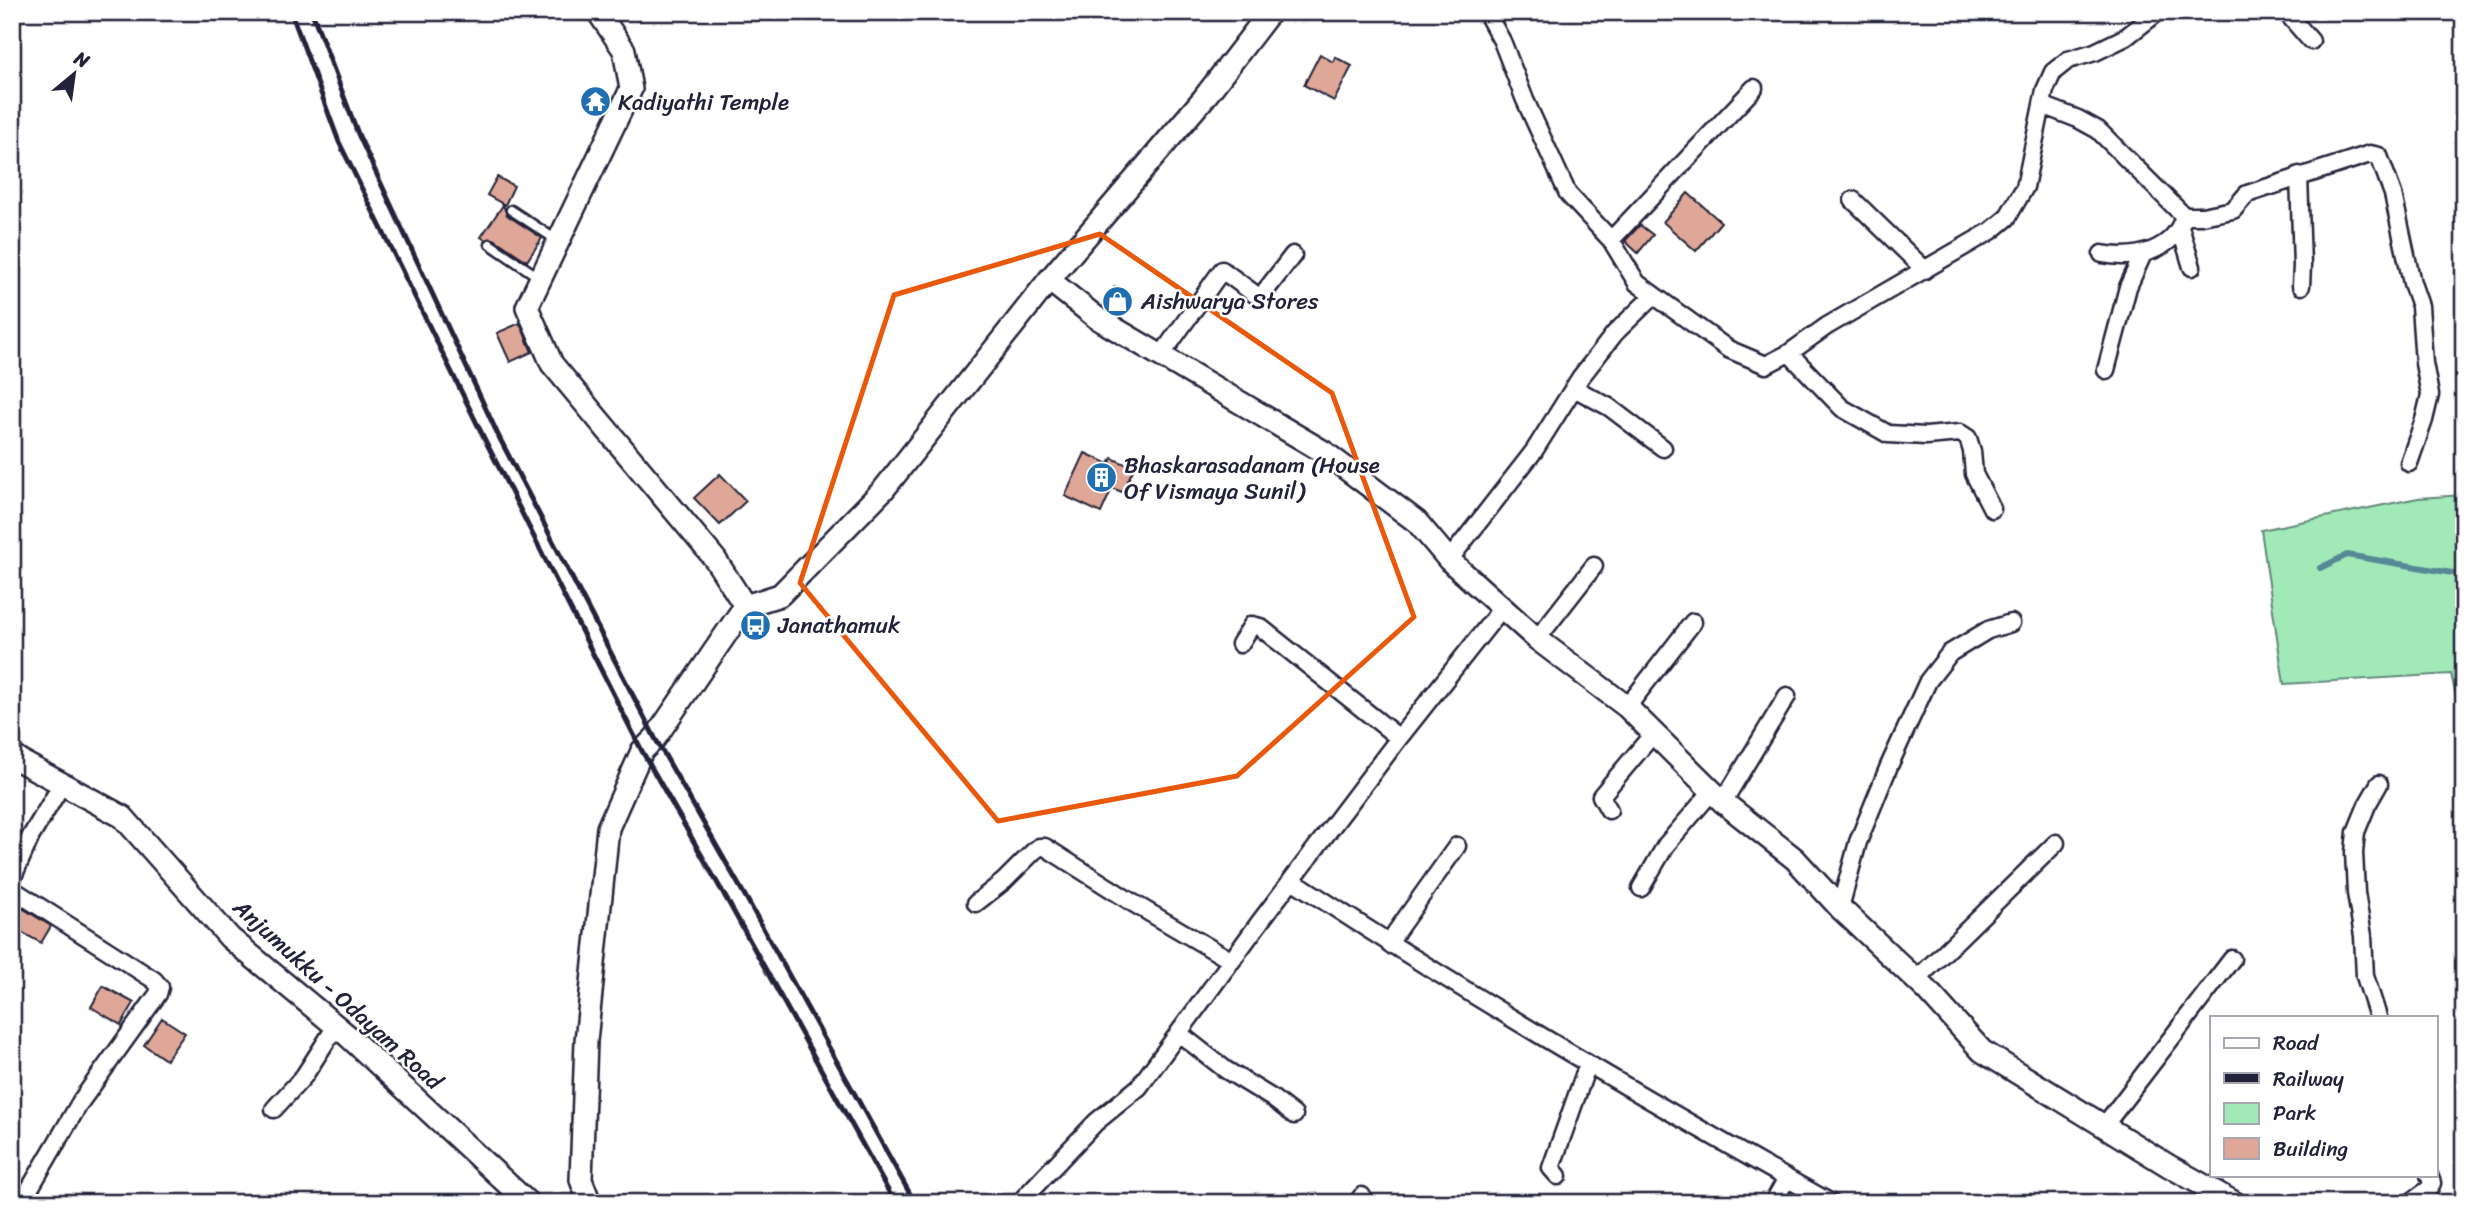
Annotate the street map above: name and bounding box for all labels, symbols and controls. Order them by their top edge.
north arrow [38,38,108,108]
text: N [67,41,96,78]
place label: Kadiyathi Temple [618,82,789,123]
temple icon: Kadiyathi Temple [578,85,612,119]
place label: Aishwarya Stores [1140,281,1319,322]
shop icon: Aishwarya Stores [1101,284,1135,318]
place label: Bhaskarasadanam (House Of Vismaya Sunil) [1124,445,1380,512]
building icon: Bhaskarasadanam (House Of Vismaya Sunil) [1084,461,1118,495]
place label: Janathamuk [777,605,900,646]
bus stop icon: Janathamuk [738,608,772,642]
street label: Anjumukku - Odayam Road [222,888,454,1102]
legend [2210,1016,2438,1176]
text: Road [2273,1024,2320,1062]
text: Railway [2273,1060,2344,1098]
text: Park [2273,1094,2316,1132]
text: Building [2273,1130,2349,1168]

